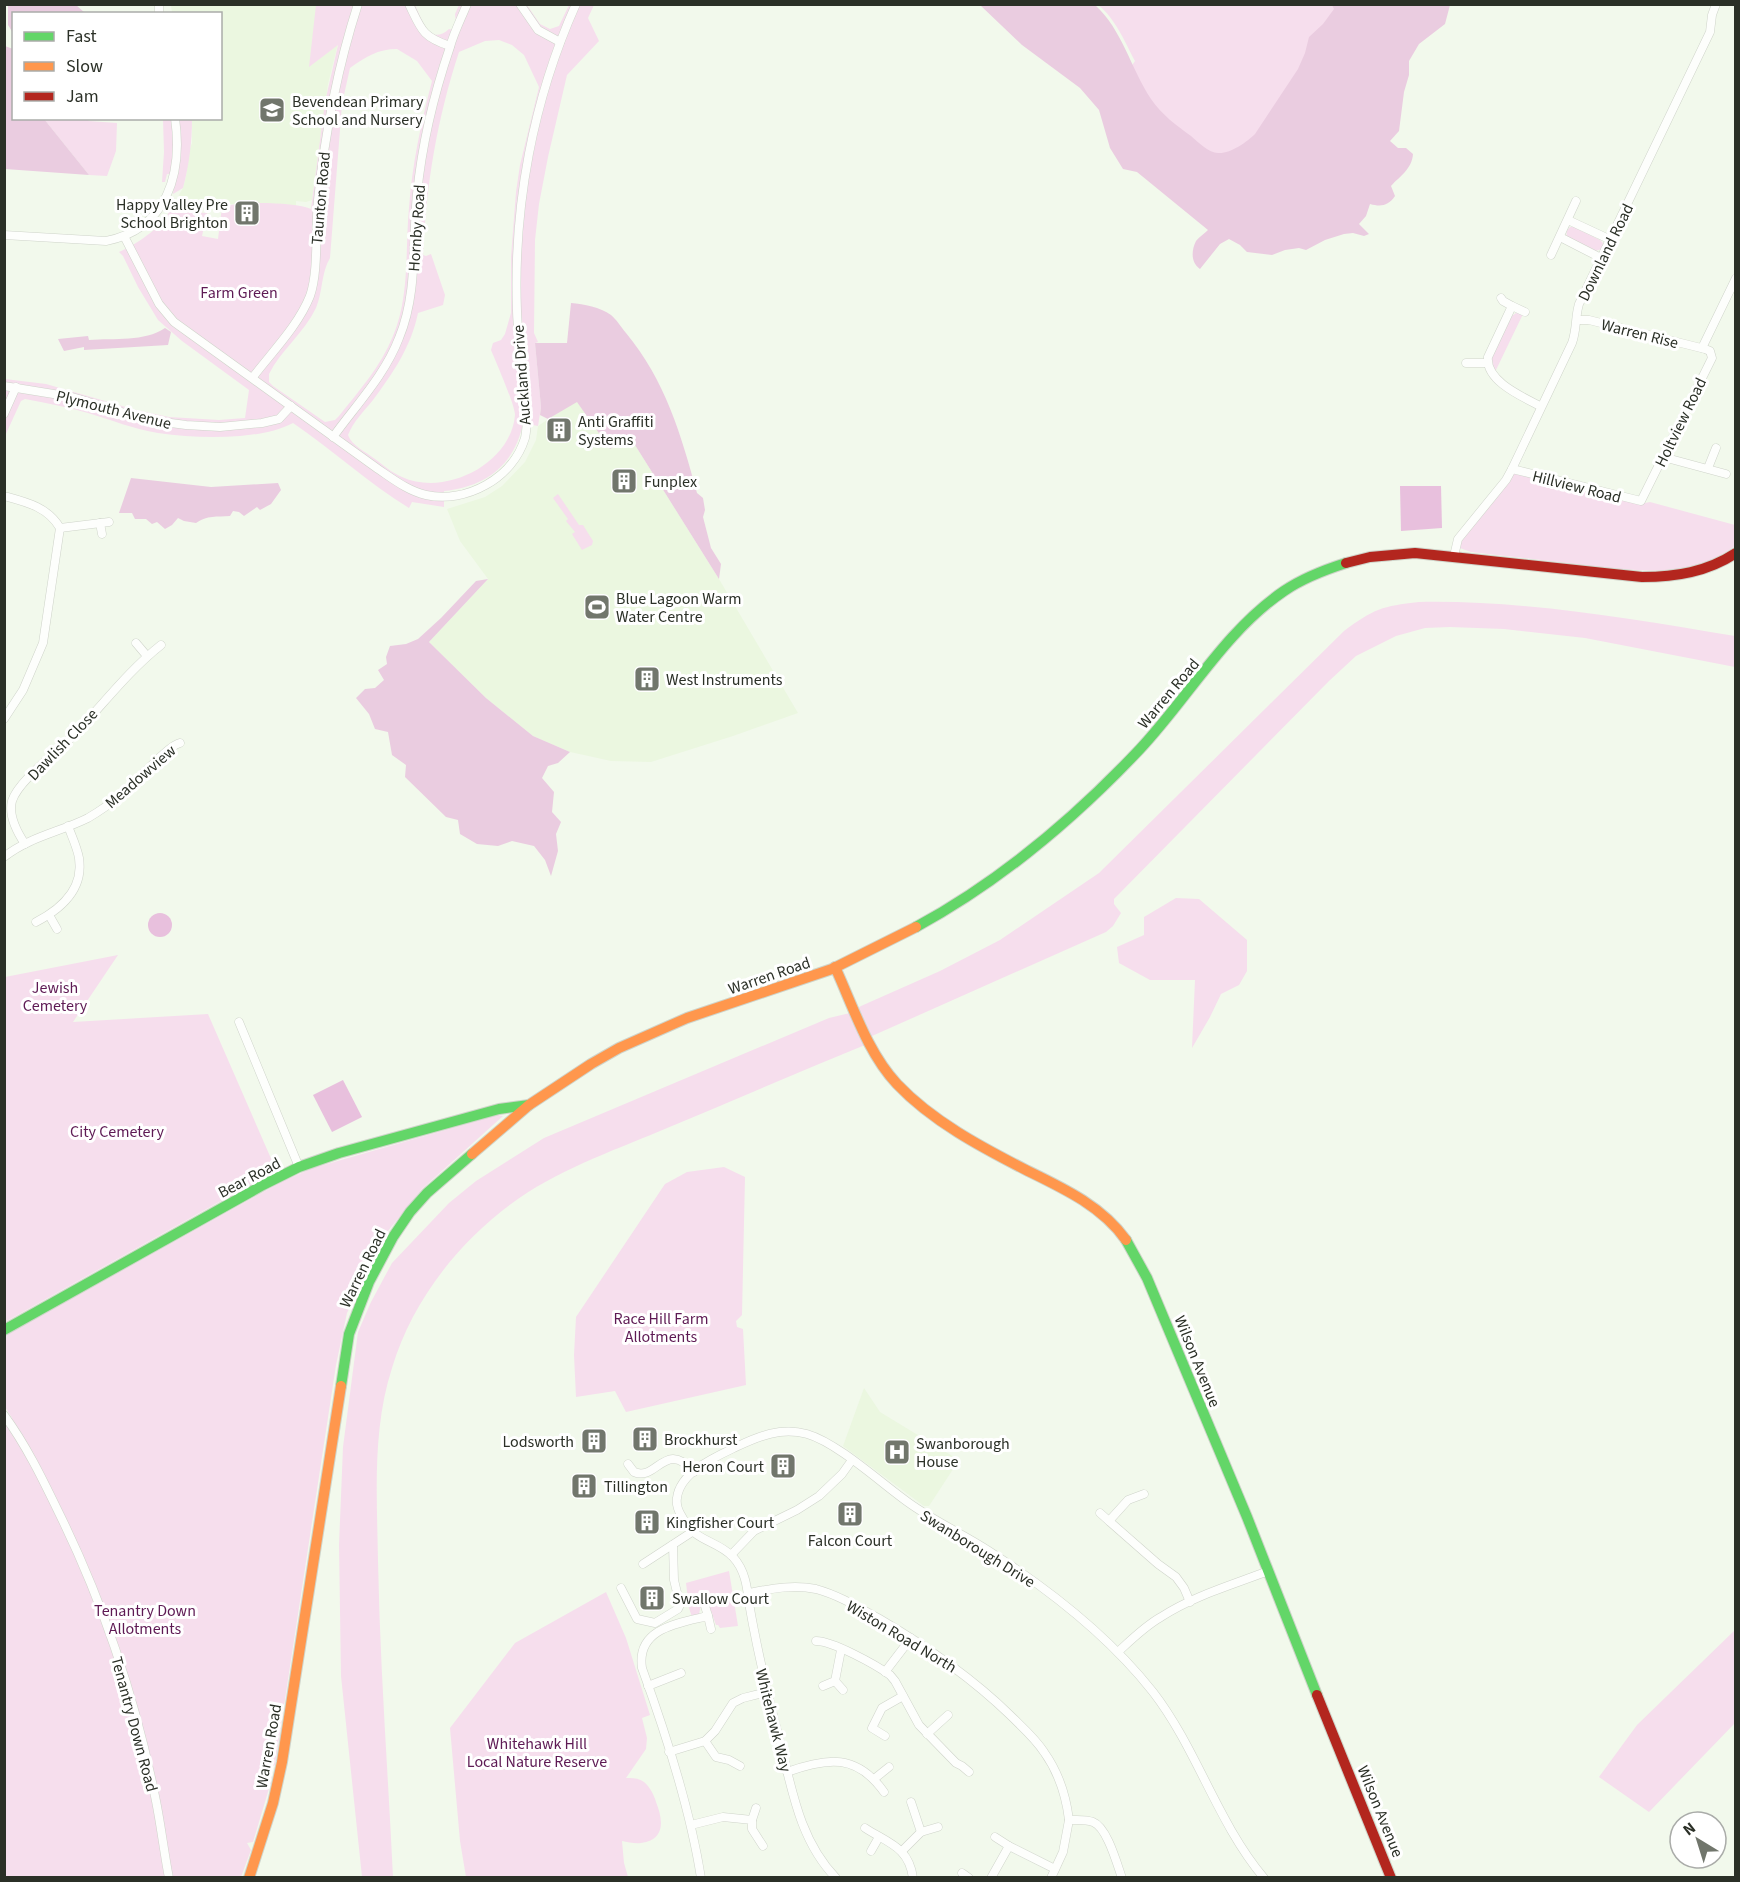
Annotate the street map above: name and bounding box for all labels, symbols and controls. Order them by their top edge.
legend [12,12,222,120]
text: Fast [66,24,97,49]
text: Slow [66,54,103,79]
text: Jam [66,84,99,109]
place label: Bevendean Primary School and Nursery [292,91,424,131]
school or university icon: Bevendean Primary School and Nursery [257,95,287,125]
street label: Taunton Road [306,151,336,245]
street label: Hornby Road [403,184,431,272]
place label: Happy Valley Pre School Brighton [116,194,228,234]
building icon: Happy Valley Pre School Brighton [232,198,262,228]
street label: Downland Road [1573,200,1639,305]
park label: Farm Green [200,282,278,304]
street label: Warren Rise [1599,314,1681,354]
street label: Auckland Drive [508,324,536,426]
street label: Holtview Road [1650,374,1712,471]
street label: Plymouth Avenue [54,385,174,435]
place label: Anti Graffiti Systems [578,411,654,451]
building icon: Anti Graffiti Systems [544,415,574,445]
street label: Hillview Road [1530,465,1624,509]
building icon: Funplex [609,466,639,496]
place label: Funplex [644,471,697,493]
place label: Blue Lagoon Warm Water Centre [616,588,742,628]
sports icon: Blue Lagoon Warm Water Centre [582,592,612,622]
street label: Warren Road [1133,654,1205,733]
building icon: West Instruments [632,664,662,694]
place label: West Instruments [666,669,783,691]
street label: Dawlish Close [23,704,103,786]
street label: Meadowview [100,739,181,814]
street label: Warren Road [725,952,813,1000]
park label: Jewish Cemetery [23,977,88,1017]
park label: City Cemetery [70,1121,164,1143]
street label: Bear Road [214,1152,285,1204]
street label: Warren Road [334,1225,392,1312]
park label: Race Hill Farm Allotments [613,1308,709,1348]
street label: Wilson Avenue [1169,1312,1226,1411]
building icon: Brockhurst [630,1424,660,1454]
building icon: Lodsworth [579,1426,609,1456]
place label: Brockhurst [664,1429,738,1451]
place label: Lodsworth [502,1431,574,1453]
place label: Swanborough House [916,1433,1010,1473]
hospital icon: Swanborough House [882,1437,912,1467]
building icon: Heron Court [768,1451,798,1481]
place label: Heron Court [682,1456,765,1478]
building icon: Tillington [569,1471,599,1501]
place label: Tillington [604,1476,668,1498]
building icon: Falcon Court [835,1499,865,1529]
street label: Swanborough Drive [916,1505,1039,1593]
building icon: Kingfisher Court [632,1507,662,1537]
place label: Kingfisher Court [666,1512,775,1534]
place label: Falcon Court [808,1530,893,1552]
building icon: Swallow Court [637,1583,667,1613]
place label: Swallow Court [672,1588,769,1610]
street label: Wiston Road North [842,1595,961,1678]
park label: Tenantry Down Allotments [94,1600,196,1640]
street label: Tenantry Down Road [105,1654,163,1794]
street label: Whitehawk Way [750,1666,797,1775]
street label: Warren Road [251,1702,287,1790]
park label: Whitehawk Hill Local Nature Reserve [467,1733,607,1773]
street label: Wilson Avenue [1352,1762,1409,1861]
north arrow [1668,1810,1728,1870]
text: N [1678,1817,1700,1841]

